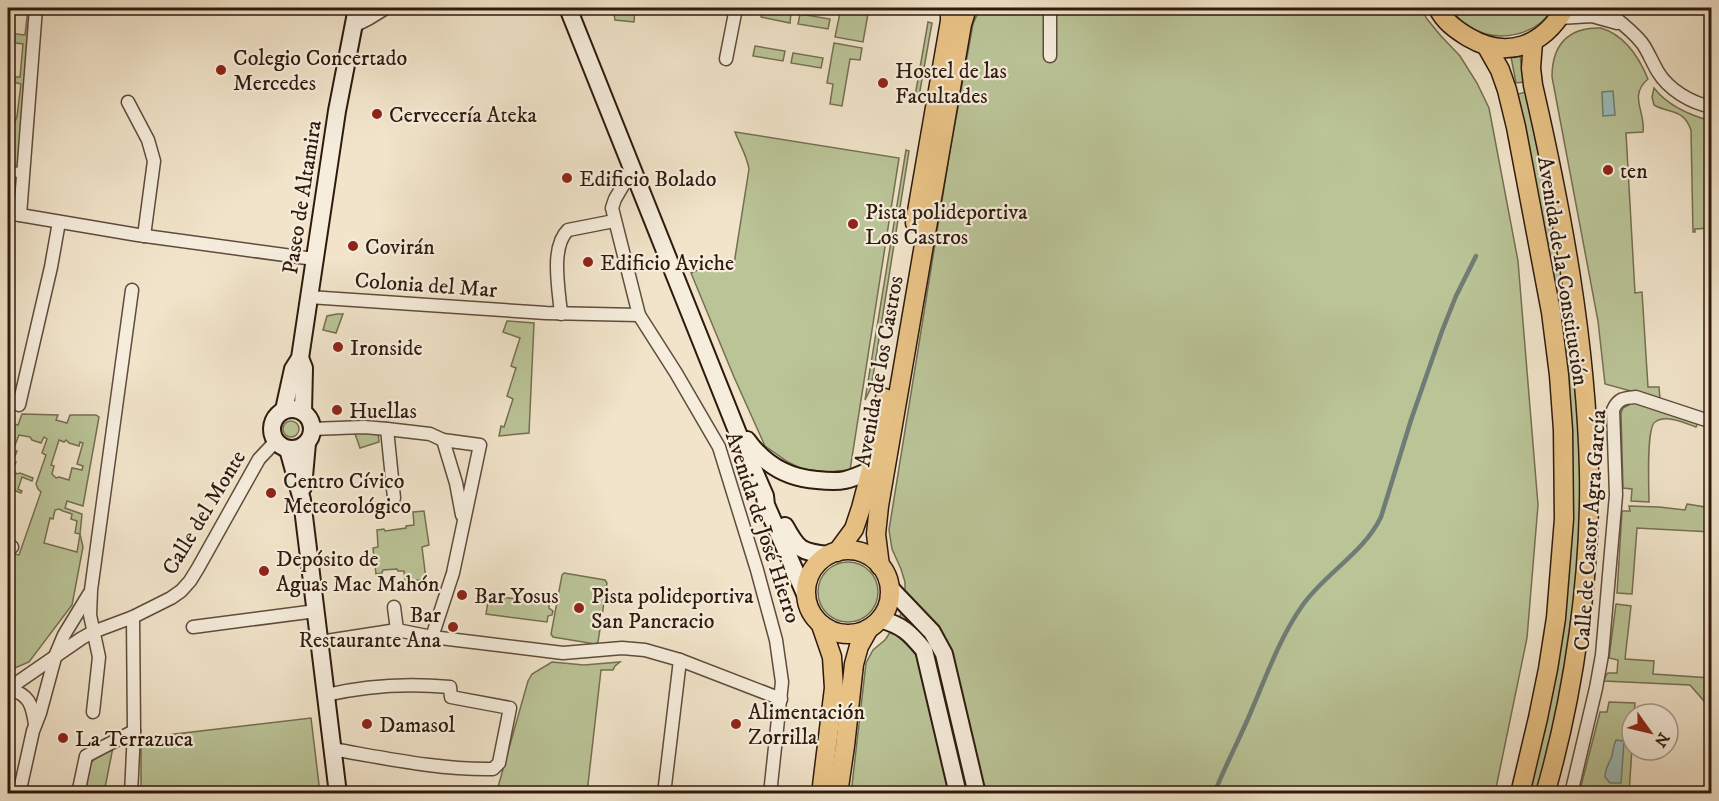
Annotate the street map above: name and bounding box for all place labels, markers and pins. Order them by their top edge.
place label: Colegio Concertado Mercedes [233,45,407,97]
place label: Hostel de las Facultades [895,58,1007,110]
marker: Colegio Concertado Mercedes [214,63,228,77]
marker: Hostel de las Facultades [876,76,890,90]
place label: Cervecería Ateka [389,102,538,129]
marker: Cervecería Ateka [370,107,384,121]
place label: ten [1620,158,1648,185]
marker: ten [1601,163,1615,177]
place label: Edificio Bolado [579,166,716,193]
marker: Edificio Bolado [560,171,574,185]
place label: Pista polideportiva Los Castros [865,199,1028,251]
marker: Pista polideportiva Los Castros [846,217,860,231]
place label: Covirán [365,234,435,261]
marker: Covirán [346,239,360,253]
place label: Edificio Aviche [600,250,734,277]
marker: Edificio Aviche [581,255,595,269]
place label: Ironside [350,335,423,362]
marker: Ironside [331,340,345,354]
place label: Huellas [349,398,417,425]
marker: Huellas [330,403,344,417]
place label: Centro Cívico Meteorológico [283,468,411,520]
marker: Centro Cívico Meteorológico [264,486,278,500]
place label: Depósito de Aguas Mac Mahón [276,546,440,598]
marker: Depósito de Aguas Mac Mahón [257,564,271,578]
place label: Bar Yosus [474,583,559,610]
place label: Pista polideportiva San Pancracio [591,583,754,635]
marker: Bar Yosus [455,588,469,602]
marker: Pista polideportiva San Pancracio [572,601,586,615]
place label: Bar Restaurante Ana [298,602,442,654]
marker: Bar Restaurante Ana [446,620,460,634]
place label: Alimentación Zorrilla [748,699,865,751]
place label: Damasol [379,712,456,739]
marker: Damasol [360,717,374,731]
marker: Alimentación Zorrilla [729,717,743,731]
place label: La Terrazuca [75,726,194,753]
marker: La Terrazuca [56,731,70,745]

